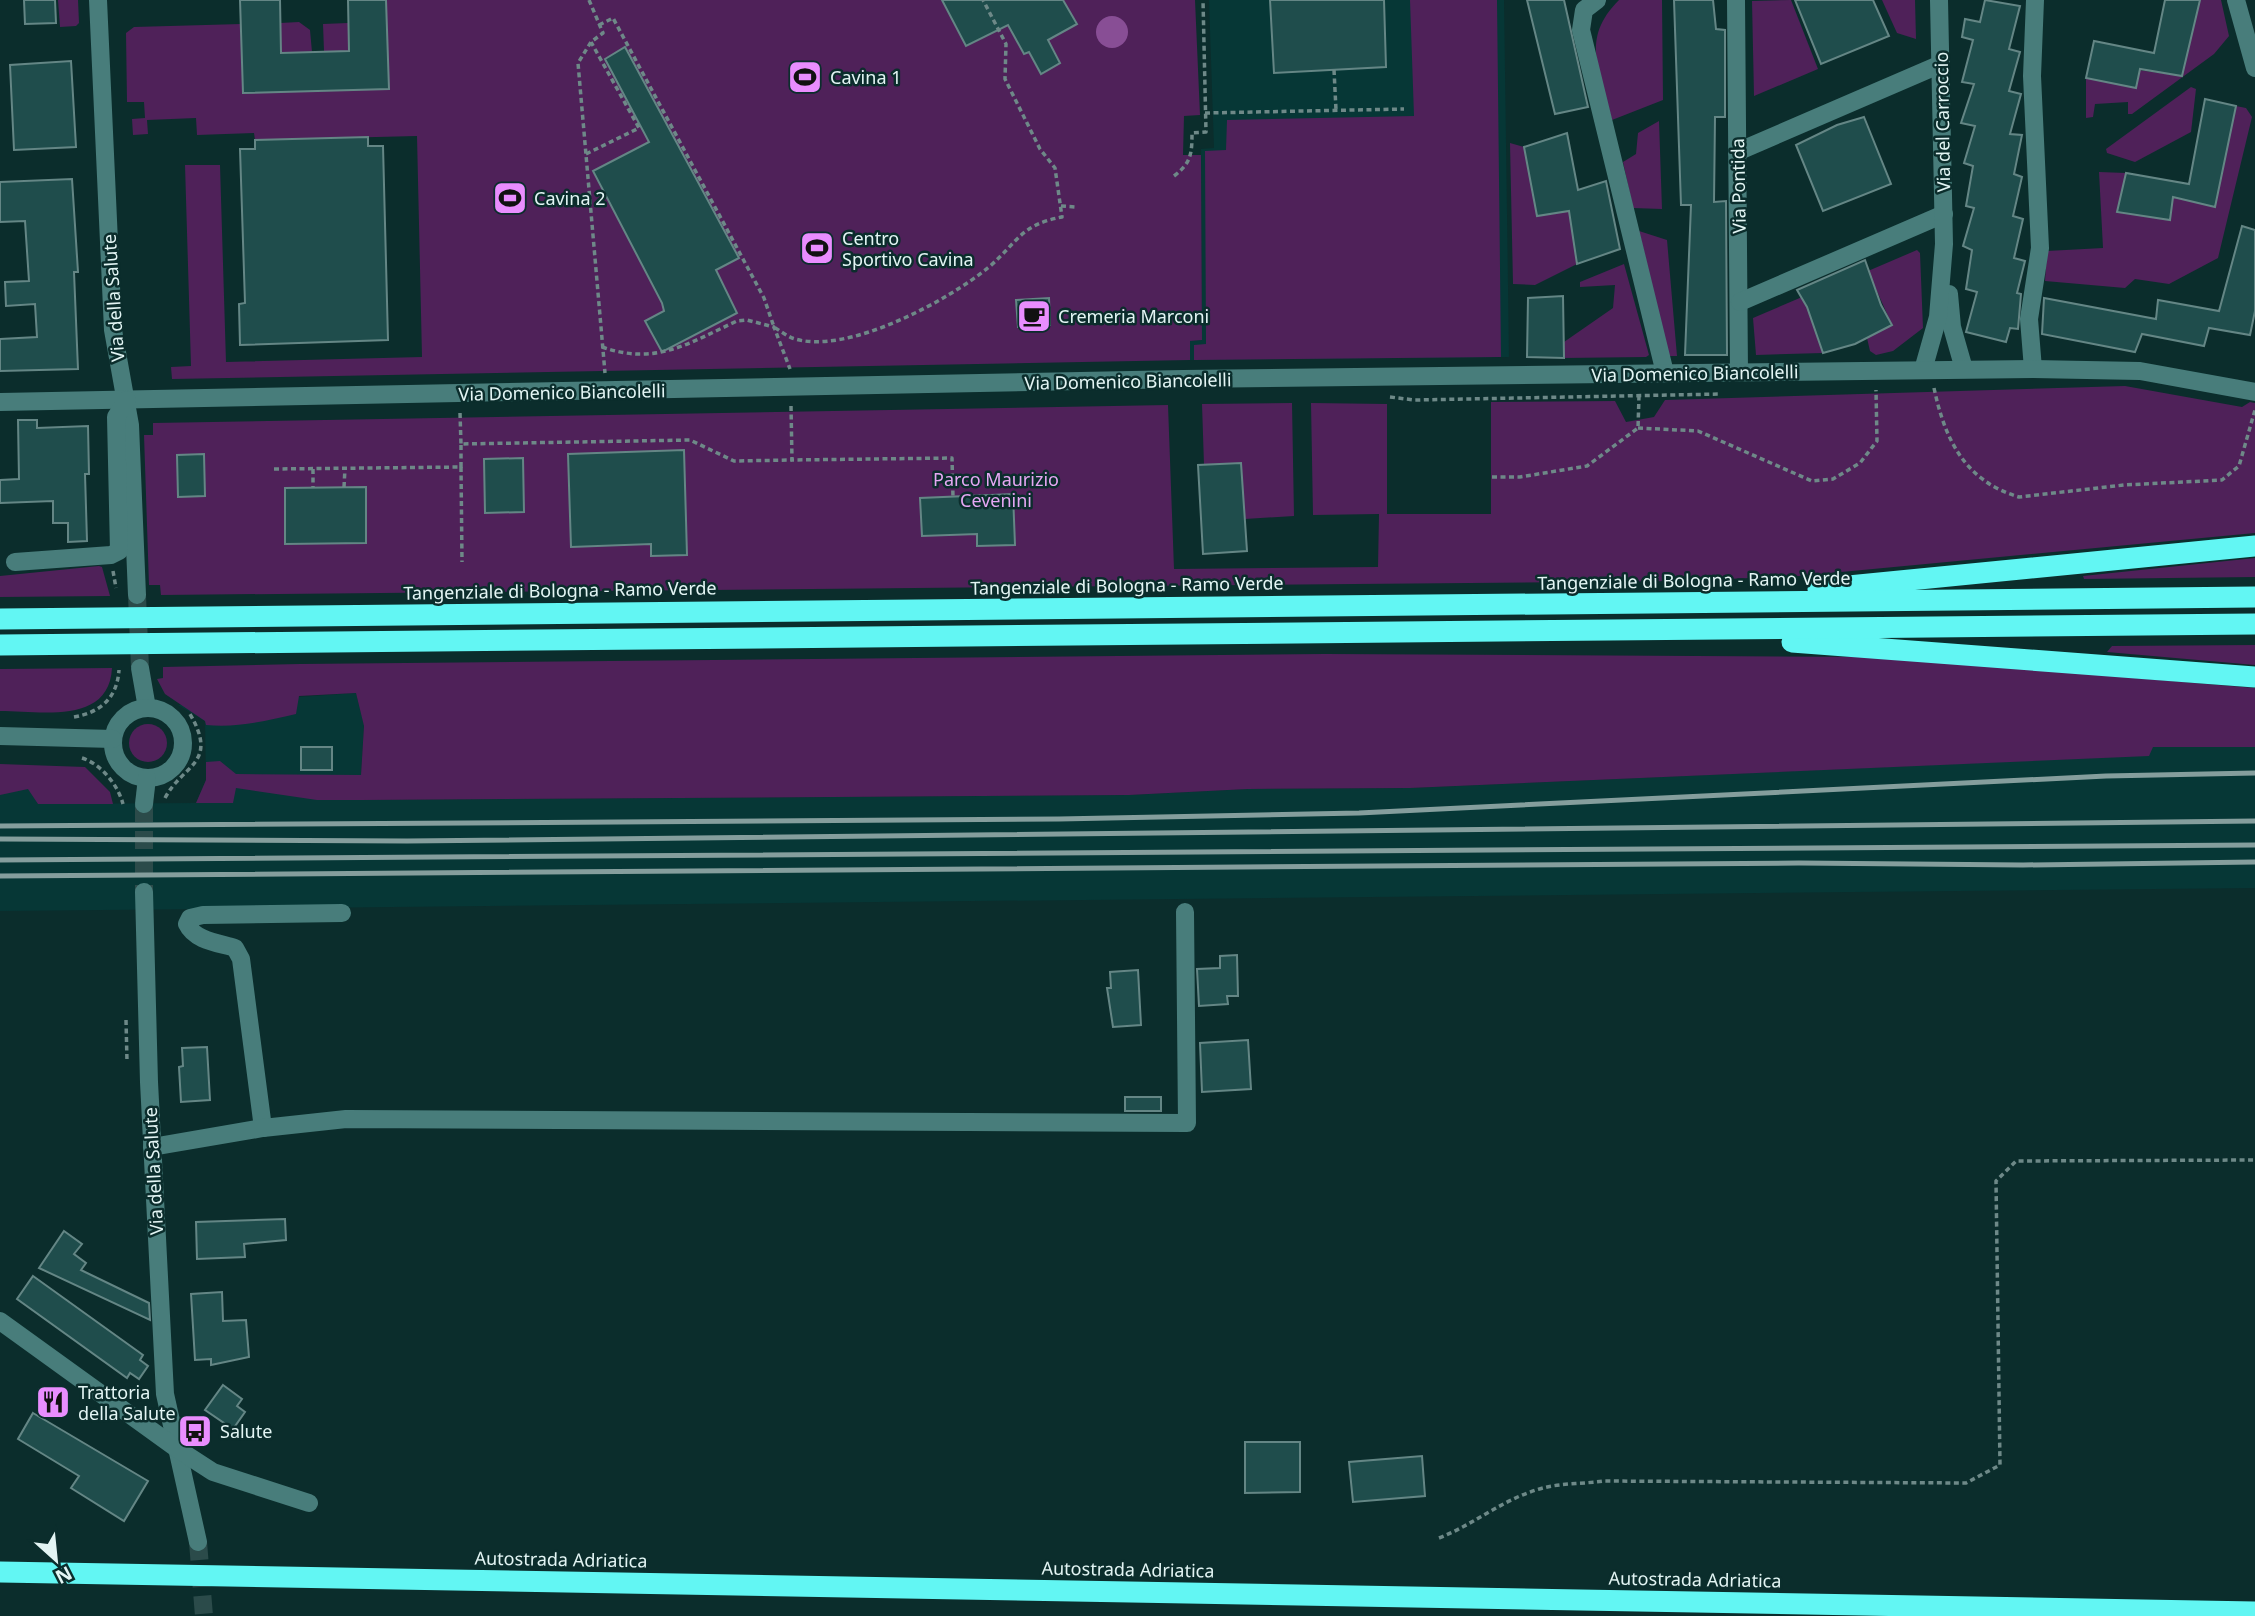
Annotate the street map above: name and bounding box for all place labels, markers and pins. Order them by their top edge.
sports icon: Cavina 1 [786,58,824,96]
place label: Cavina 1 [830,65,901,89]
sports icon: Cavina 2 [491,179,529,217]
place label: Cavina 2 [534,186,605,210]
place label: Centro Sportivo Cavina [842,226,974,271]
sports icon: Centro Sportivo Cavina [798,229,836,267]
cafe icon: Cremeria Marconi [1015,297,1053,335]
place label: Cremeria Marconi [1058,304,1209,328]
place label: Trattoria della Salute [78,1380,176,1425]
restaurant icon: Trattoria della Salute [34,1383,72,1421]
bus stop icon: Salute [176,1412,214,1450]
place label: Salute [220,1419,272,1443]

